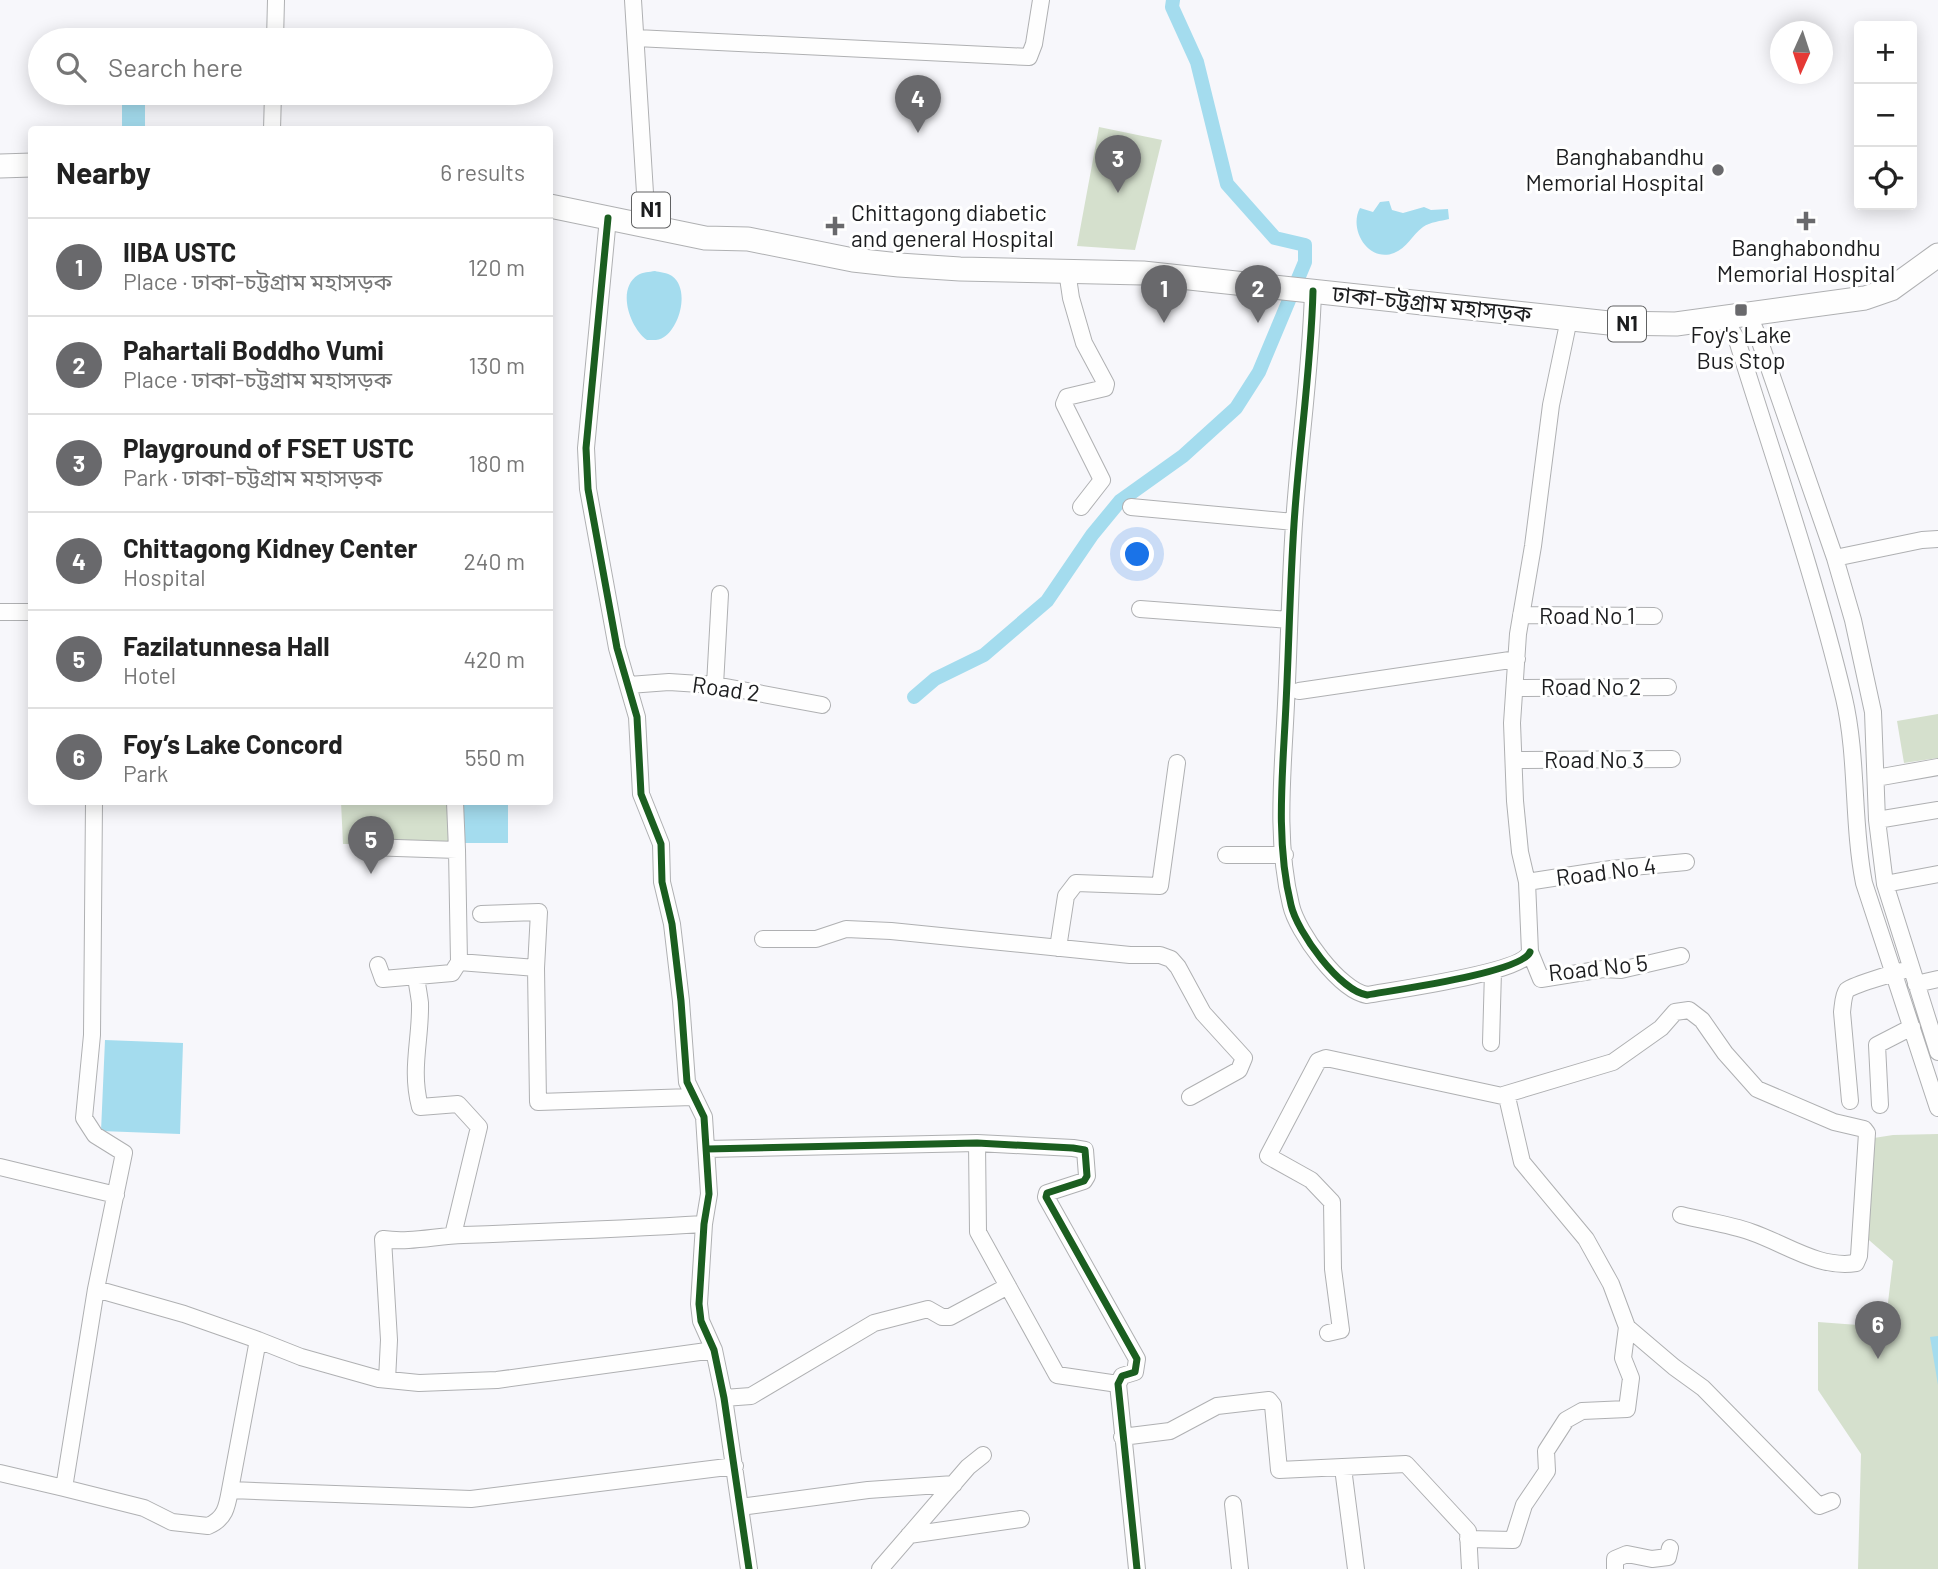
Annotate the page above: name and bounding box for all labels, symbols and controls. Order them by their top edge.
north arrow [1770,21,1833,84]
map controls [1854,21,1917,210]
button: + [1854,21,1917,84]
search box [28,28,553,105]
icon: search [52,48,90,86]
text: Search here [108,51,243,82]
pin: 4 [895,75,941,133]
button: − [1854,84,1917,147]
pin: 3 [1095,135,1141,193]
place label: Banghabandhu Memorial Hospital [1525,142,1704,196]
button: locate [1854,147,1917,210]
text: Nearby [56,154,151,190]
text: 6 results [440,158,525,186]
marker: Banghabandhu Memorial Hospital [1710,162,1726,178]
road number: N1 [632,192,670,228]
place label: Chittagong diabetic and general Hospital [851,198,1054,252]
marker: Banghabondhu Memorial Hospital [1796,211,1816,231]
marker: Chittagong diabetic and general Hospital [825,216,845,236]
place label: Banghabondhu Memorial Hospital [1717,233,1895,287]
text: IIBA USTC [123,236,236,267]
text: 1 [75,253,83,281]
text: 120 m [468,253,525,281]
pin: 1 [1141,265,1187,323]
pin: 2 [1235,265,1281,323]
text: Place · ঢাকা-চট্টগ্রাম মহাসড়ক [123,267,392,295]
street label: ঢাকা-চট্টগ্রাম মহাসড়ক [1330,279,1534,327]
marker: Foy's Lake Bus Stop [1733,302,1749,318]
road number: N1 [1608,306,1646,342]
place label: Foy's Lake Bus Stop [1690,320,1792,374]
text: Pahartali Boddho Vumi [123,334,384,365]
text: 2 [73,351,85,379]
text: 130 m [468,351,525,379]
text: Place · ঢাকা-চট্টগ্রাম মহাসড়ক [123,365,392,393]
text: Playground of FSET USTC [123,432,414,463]
text: 3 [73,449,85,477]
text: 180 m [468,449,525,477]
text: Park · ঢাকা-চট্টগ্রাম মহাসড়ক [123,463,383,491]
text: Chittagong Kidney Center [123,532,418,563]
your location [1120,537,1154,571]
text: 4 [72,547,86,575]
text: 240 m [463,547,525,575]
text: Hospital [123,563,206,591]
street label: Road No 1 [1539,601,1635,629]
text: Fazilatunnesa Hall [123,630,330,661]
text: 5 [73,645,85,673]
text: 420 m [463,645,525,673]
text: Hotel [123,661,176,689]
street label: Road 2 [691,669,762,707]
street label: Road No 2 [1541,672,1641,700]
text: Foy’s Lake Concord [123,728,343,759]
text: 6 [73,743,85,771]
text: 550 m [465,743,525,771]
street label: Road No 3 [1544,745,1644,773]
text: Park [123,759,168,787]
pin: 5 [348,816,394,874]
street label: Road No 4 [1554,851,1658,891]
street label: Road No 5 [1547,948,1649,986]
pin: 6 [1855,1301,1901,1359]

